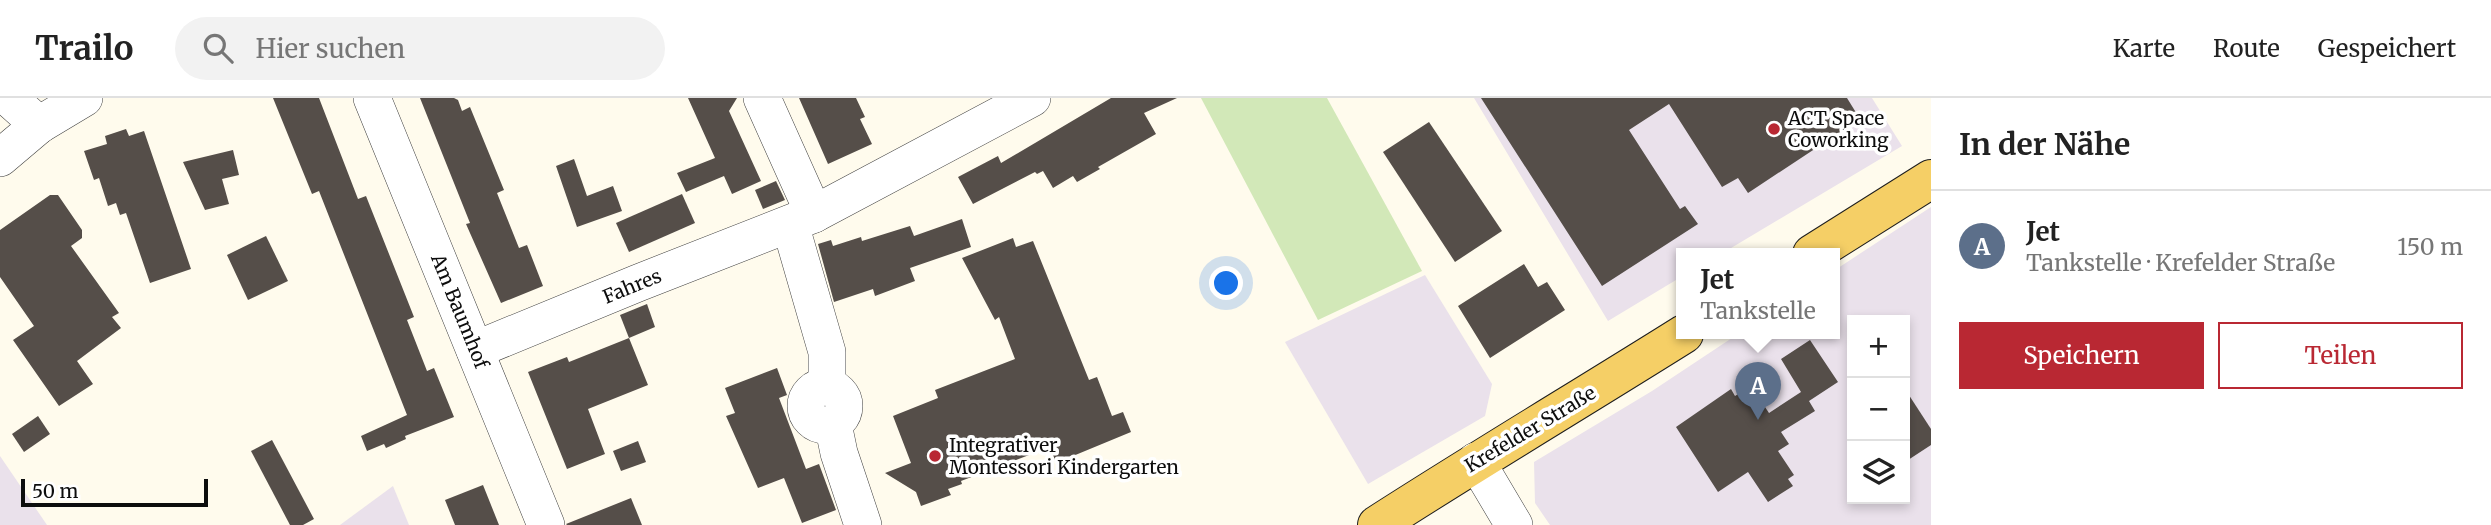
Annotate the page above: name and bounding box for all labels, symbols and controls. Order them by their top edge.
search box [175,17,665,80]
text: Trailo [35,28,133,69]
icon: search [199,29,237,67]
text: Hier suchen [255,32,405,65]
text: Karte [2113,33,2175,64]
text: Route [2213,33,2280,64]
text: Gespeichert [2318,33,2456,64]
place label: ACT Space Coworking [1787,106,1889,152]
marker: ACT Space Coworking [1766,121,1782,137]
text: In der Nähe [1959,125,2130,163]
text: Jet [2026,215,2060,248]
text: A [1974,232,1990,261]
text: 150 m [2397,232,2463,261]
popup [1676,248,1840,339]
text: Tankstelle · Krefelder Straße [2026,248,2335,277]
street label: Am Baumhof [426,249,494,372]
street label: Fahres [599,263,665,309]
text: Jet [1700,263,1734,296]
your location [1209,266,1243,300]
text: Tankstelle [1700,296,1816,325]
map controls [1847,315,1910,504]
button: + [1847,315,1910,378]
button: Speichern [1959,322,2204,389]
button: Teilen [2218,322,2463,389]
pin: A [1735,362,1781,420]
button: − [1847,378,1910,441]
street label: Krefelder Straße [1460,380,1600,478]
place label: Integrativer Montessori Kindergarten [949,433,1179,479]
button: layers [1847,441,1910,504]
marker: Integrativer Montessori Kindergarten [927,448,943,464]
scale bar [21,476,208,508]
text: 50 m [32,479,78,503]

